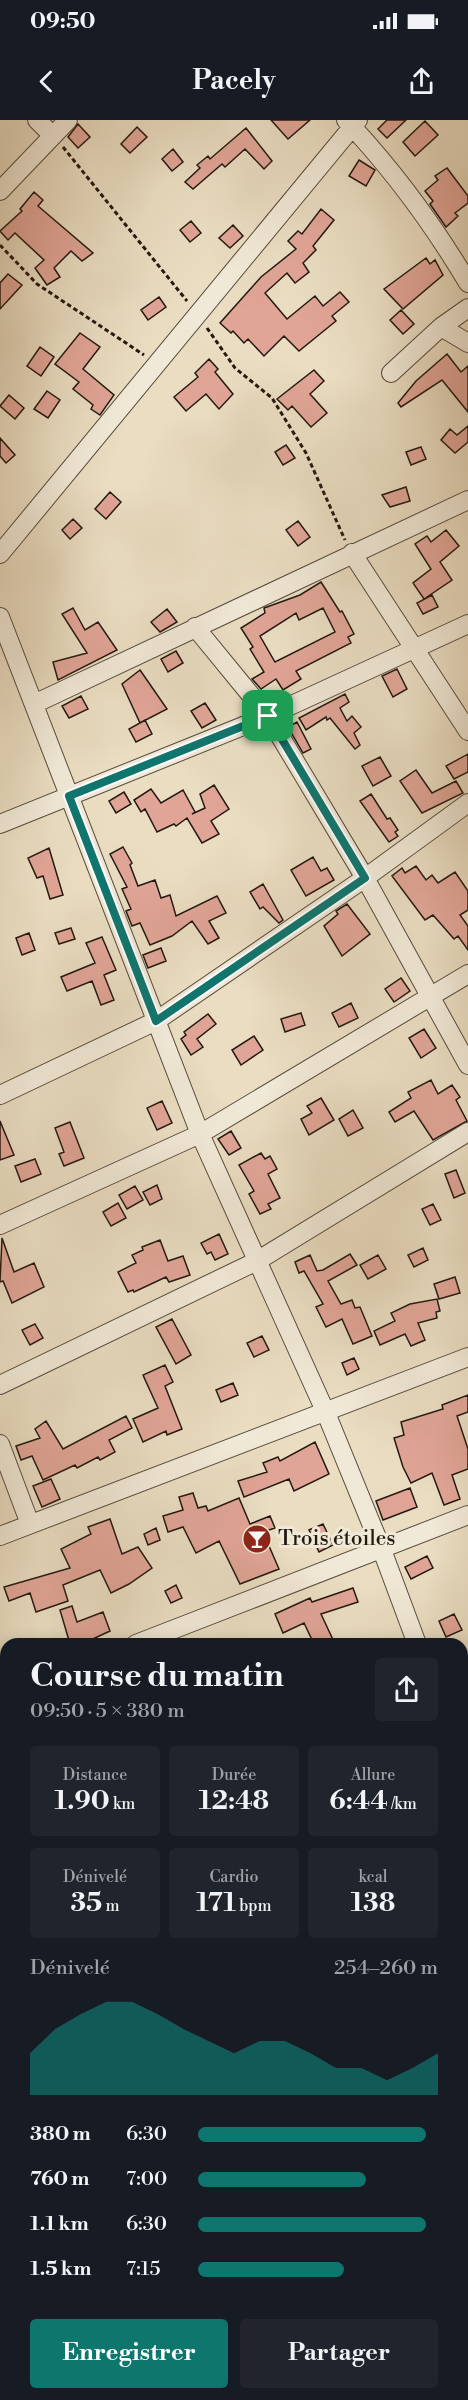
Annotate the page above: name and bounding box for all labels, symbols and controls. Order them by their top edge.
text: 09:50 [30,8,96,35]
text: Pacely [192,64,276,98]
icon: back [30,65,63,98]
icon: share [405,65,438,98]
pin [242,690,293,741]
icon: arrive [251,699,284,732]
bar icon: Trois étoiles [241,1523,273,1555]
place label: Trois étoiles [278,1526,396,1552]
text: Course du matin [30,1656,284,1697]
button: share [375,1658,438,1721]
text: 09:50 · 5 × 380 m [30,1699,185,1724]
text: Distance [63,1765,127,1785]
text: Durée [212,1765,256,1785]
text: Allure [351,1765,395,1785]
text: 1.90 [55,1785,110,1817]
text: 12:48 [199,1785,269,1817]
text: 6:44 [329,1785,388,1817]
text: km [110,1794,135,1814]
text: /km [388,1794,417,1814]
text: Dénivelé [63,1867,127,1887]
text: Cardio [209,1867,259,1887]
text: kcal [358,1867,388,1887]
text: 35 [70,1887,102,1919]
text: 171 [196,1887,236,1919]
text: 138 [351,1887,395,1919]
text: m [102,1896,120,1916]
text: bpm [236,1896,272,1916]
text: Dénivelé [30,1956,110,1981]
text: 254–260 m [334,1956,438,1981]
text: 380 m [30,2122,91,2147]
text: 6:30 [126,2122,167,2147]
text: 760 m [30,2167,89,2192]
text: 7:00 [126,2167,167,2192]
text: 1.1 km [30,2212,89,2237]
text: 6:30 [126,2212,167,2237]
text: 1.5 km [30,2257,91,2282]
text: 7:15 [126,2257,160,2282]
button: Enregistrer [30,2319,228,2388]
button: Partager [240,2319,438,2388]

